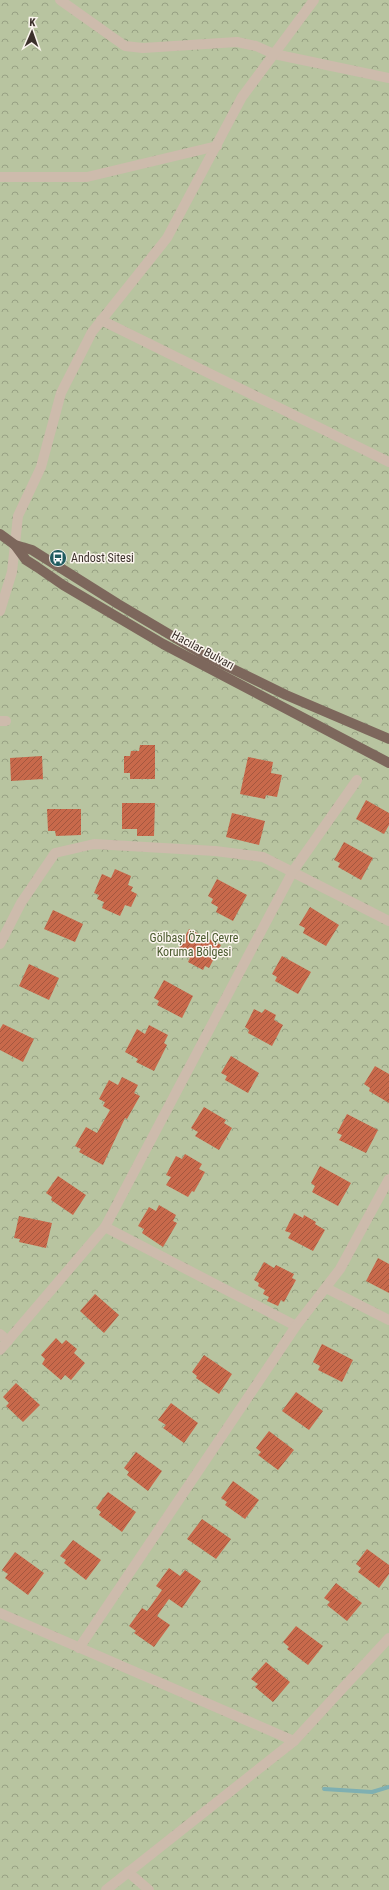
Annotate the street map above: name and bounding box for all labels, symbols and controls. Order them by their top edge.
north arrow [12,12,52,52]
text: K [29,16,37,29]
bus stop icon: Andost Sitesi [48,548,68,568]
place label: Andost Sitesi [71,551,134,565]
street label: Hacılar Bulvarı [169,628,237,672]
park label: Gölbaşı Özel Çevre Koruma Bölgesi [150,930,239,959]

